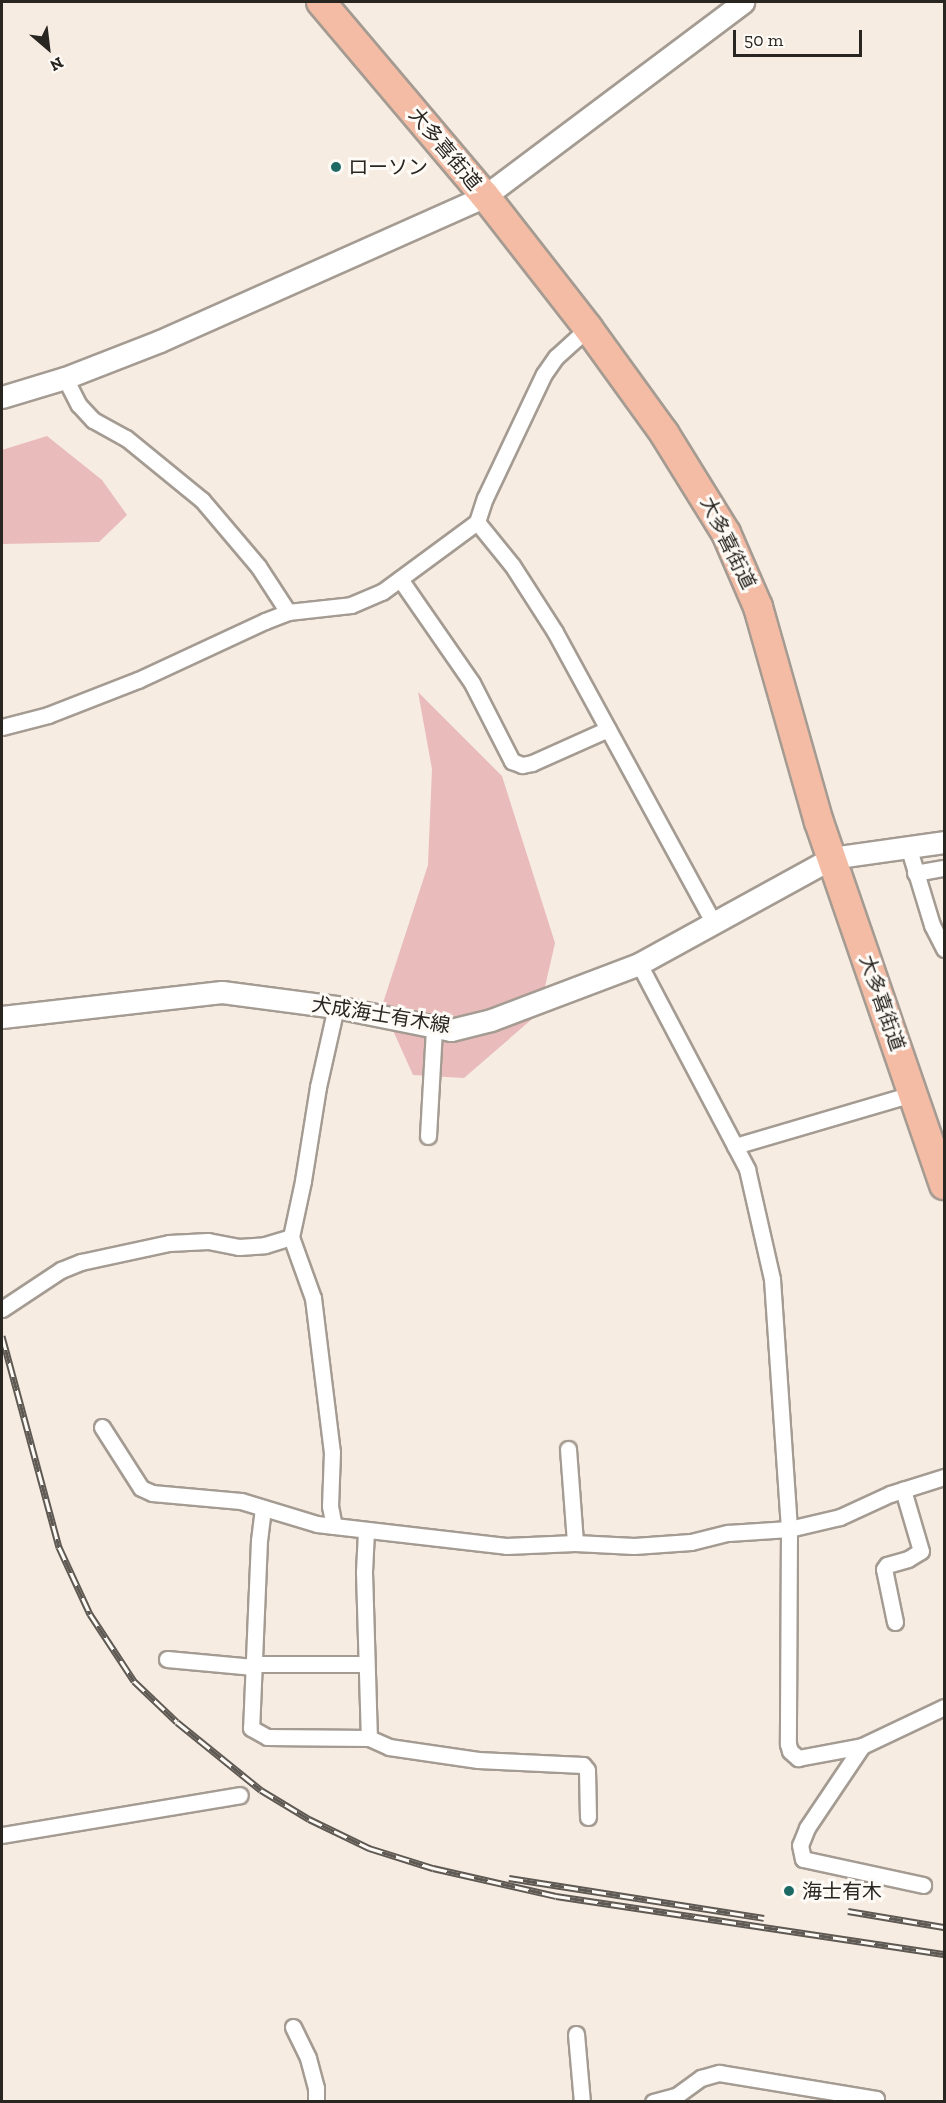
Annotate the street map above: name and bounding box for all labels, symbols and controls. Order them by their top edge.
north arrow [18,18,78,78]
scale bar [736,18,865,56]
text: 50 m [744,29,783,51]
text: N [47,53,67,76]
street label: 大多喜街道 [404,103,486,195]
place label: ローソン [348,155,428,179]
marker: ローソン [329,160,343,174]
street label: 大多喜街道 [695,493,761,593]
street label: 大多喜街道 [854,952,910,1054]
street label: 犬成海士有木線 [310,992,452,1038]
place label: 海士有木 [802,1879,882,1903]
marker: 海士有木 [780,1882,798,1900]

